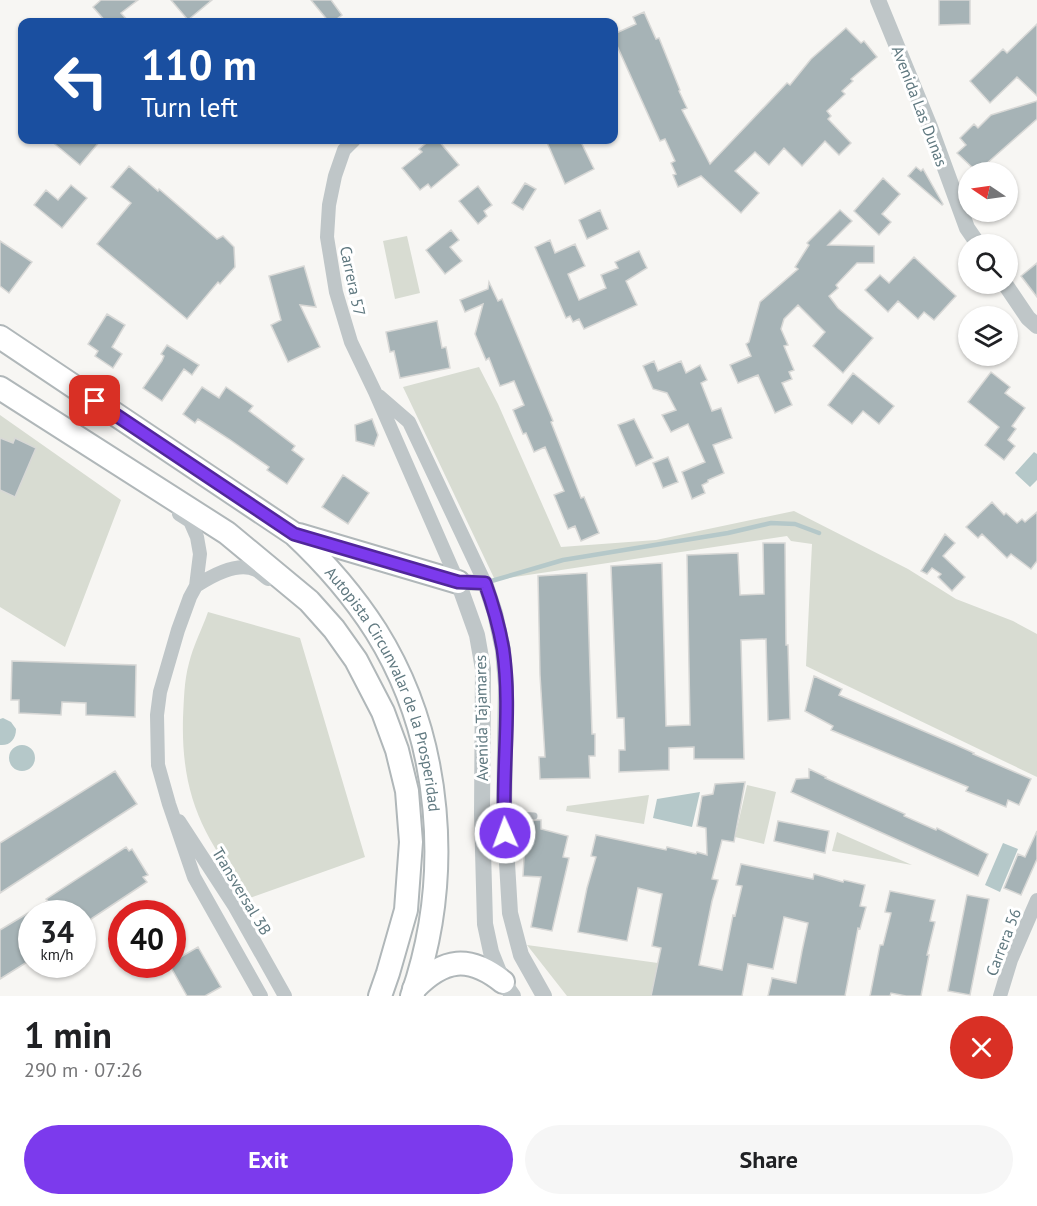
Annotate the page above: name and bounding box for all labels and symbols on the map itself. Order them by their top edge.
street label: Avenida Las Dunas [888,43,952,169]
north arrow [958,162,1018,222]
street label: Carrera 57 [336,244,370,318]
pin [69,375,120,426]
street label: Autopista Circunvalar de la Prosperidad [321,563,445,812]
street label: Avenida Tajamares [470,654,492,781]
position arrow [473,801,537,865]
street label: Transversal 3B [208,843,276,939]
speed limit sign: 40 [108,900,186,978]
street label: Carrera 56 [981,905,1025,979]

